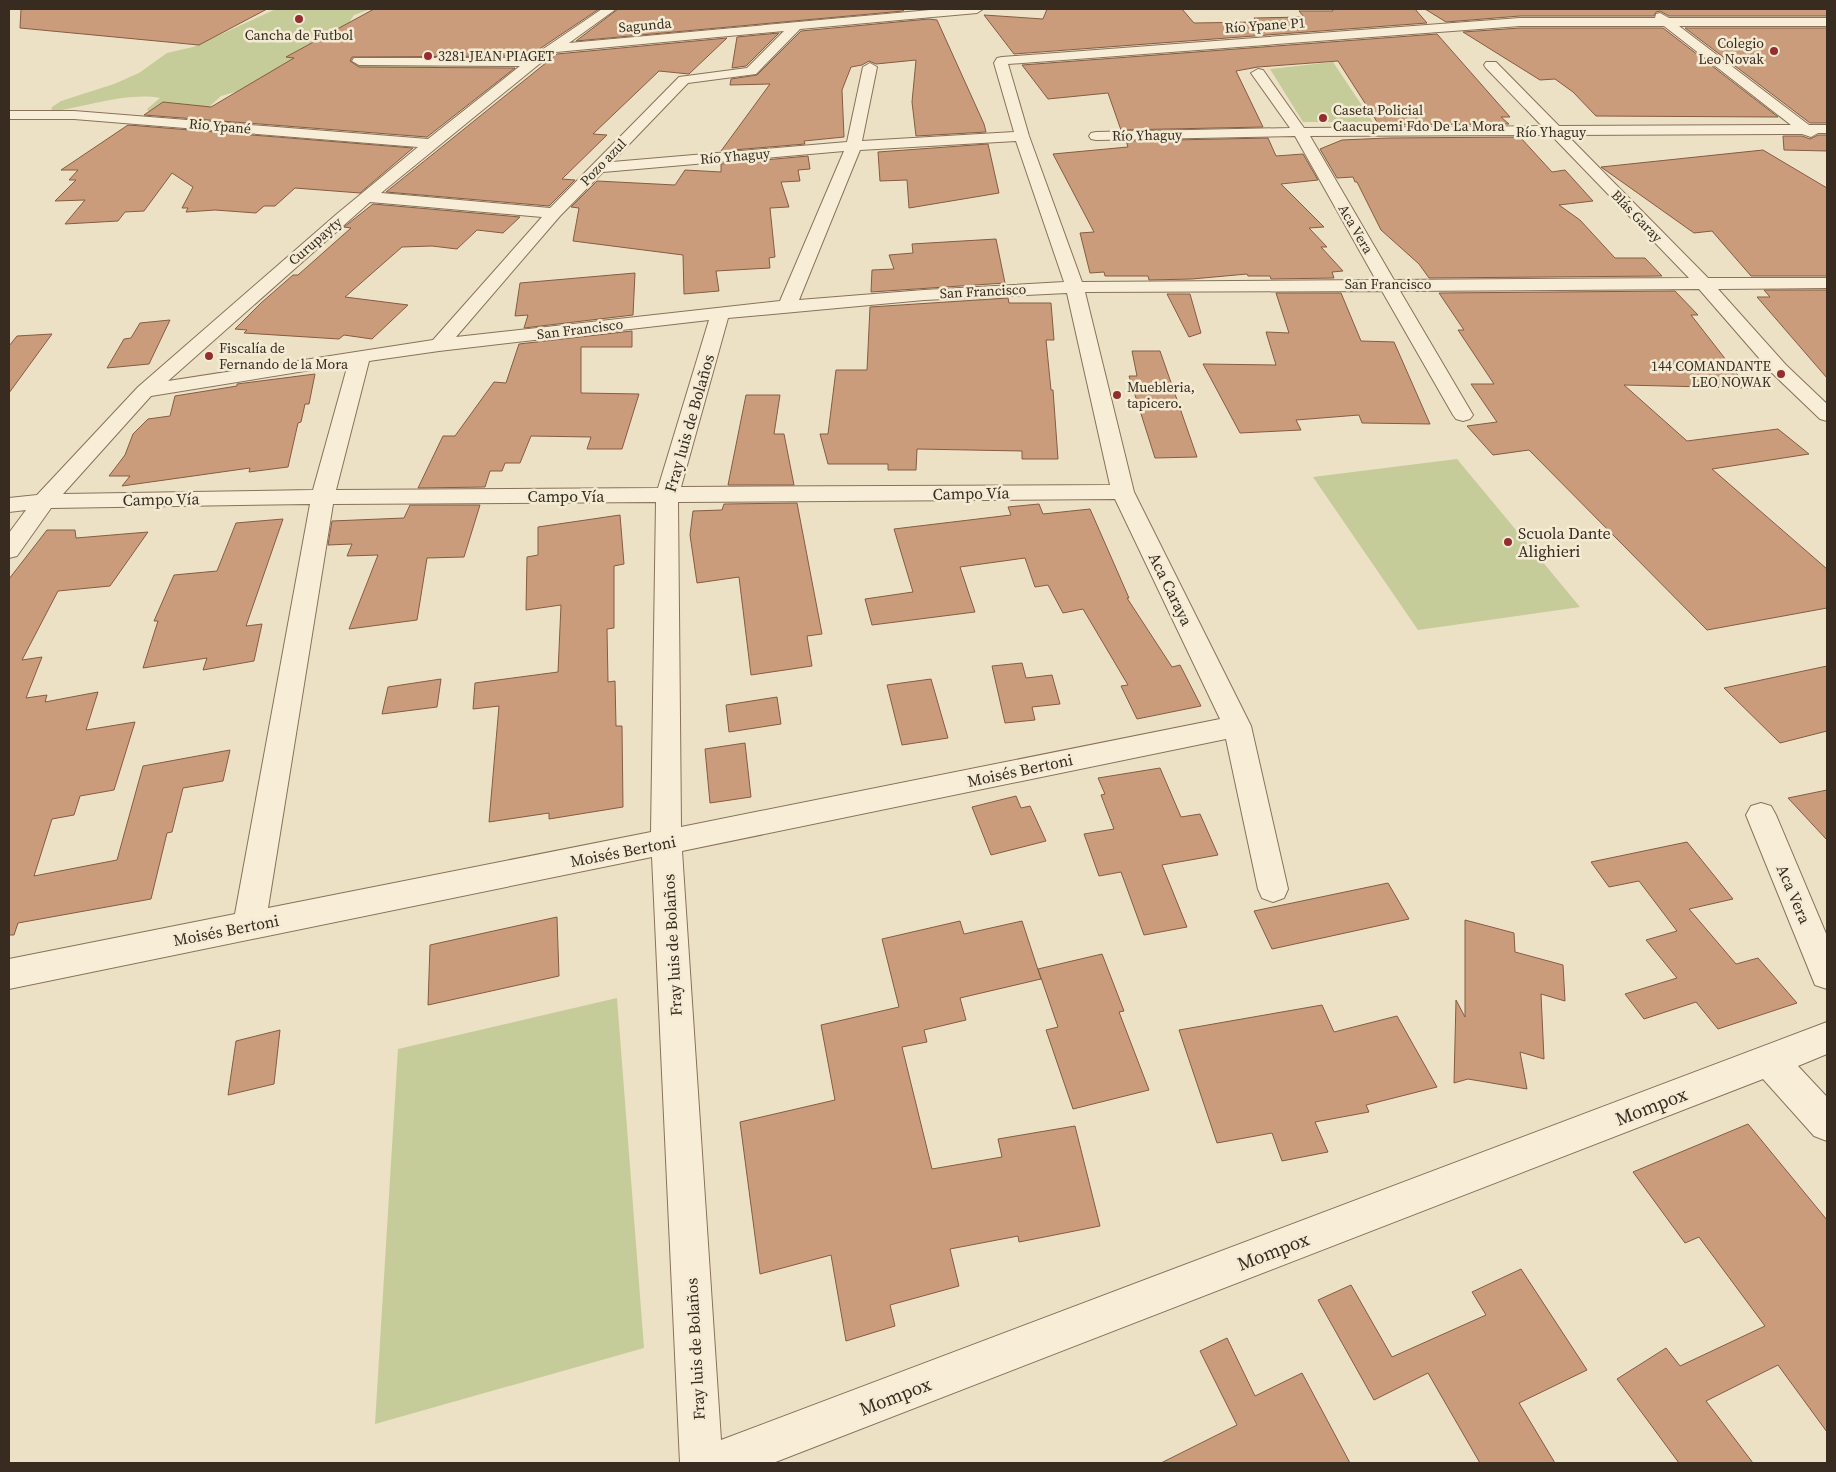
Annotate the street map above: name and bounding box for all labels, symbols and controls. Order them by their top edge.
street label: Río Ypane P1 [1224,12,1306,38]
marker: Cancha de Futbol [293,13,305,25]
street label: Sagunda [618,13,673,37]
place label: Cancha de Futbol [245,25,353,45]
place label: Colegio Leo Novak [1698,33,1764,69]
marker: Colegio Leo Novak [1768,45,1780,57]
place label: 3281 JEAN PIAGET [438,46,555,66]
marker: 3281 JEAN PIAGET [422,50,434,62]
place label: Caseta Policial Caacupemi Fdo De La Mora [1333,100,1506,136]
marker: Caseta Policial Caacupemi Fdo De La Mora [1317,112,1329,124]
street label: Rio Ypané [188,113,252,139]
street label: Río Yhaguy [1516,122,1587,142]
street label: Río Yhaguy [1112,124,1183,146]
street label: Pozo azul [575,134,631,190]
street label: Río Yhaguy [699,143,772,169]
street label: Blás Garay [1607,185,1668,247]
street label: Aca Vera [1334,200,1379,258]
street label: Curupayty [284,212,347,270]
street label: San Francisco [1345,274,1432,294]
street label: San Francisco [939,279,1027,303]
street label: San Francisco [536,314,625,344]
place label: Fiscalía de Fernando de la Mora [219,338,349,374]
marker: Fiscalía de Fernando de la Mora [203,350,215,362]
street label: Fray luis de Bolaños [659,351,719,495]
place label: 144 COMANDANTE LEO NOWAK [1651,356,1772,392]
marker: 144 COMANDANTE LEO NOWAK [1775,368,1787,380]
place label: Muebleria, tapicero. [1127,377,1195,413]
marker: Muebleria, tapicero. [1111,389,1123,401]
street label: Campo Vía [932,481,1010,505]
street label: Campo Vía [528,485,605,507]
street label: Campo Vía [122,487,200,511]
place label: Scuola Dante Alighieri [1518,522,1611,562]
marker: Scuola Dante Alighieri [1502,536,1514,548]
street label: Aca Caraya [1144,549,1199,630]
street label: Moisés Bertoni [965,748,1075,792]
street label: Moisés Bertoni [568,830,678,872]
street label: Aca Vera [1772,861,1817,928]
street label: Fray luis de Bolaños [657,873,687,1017]
street label: Moisés Bertoni [171,909,281,951]
street label: Mompox [1611,1080,1691,1132]
street label: Mompox [1233,1225,1313,1277]
street label: Fray luis de Bolaños [680,1277,710,1421]
street label: Mompox [855,1370,935,1422]

